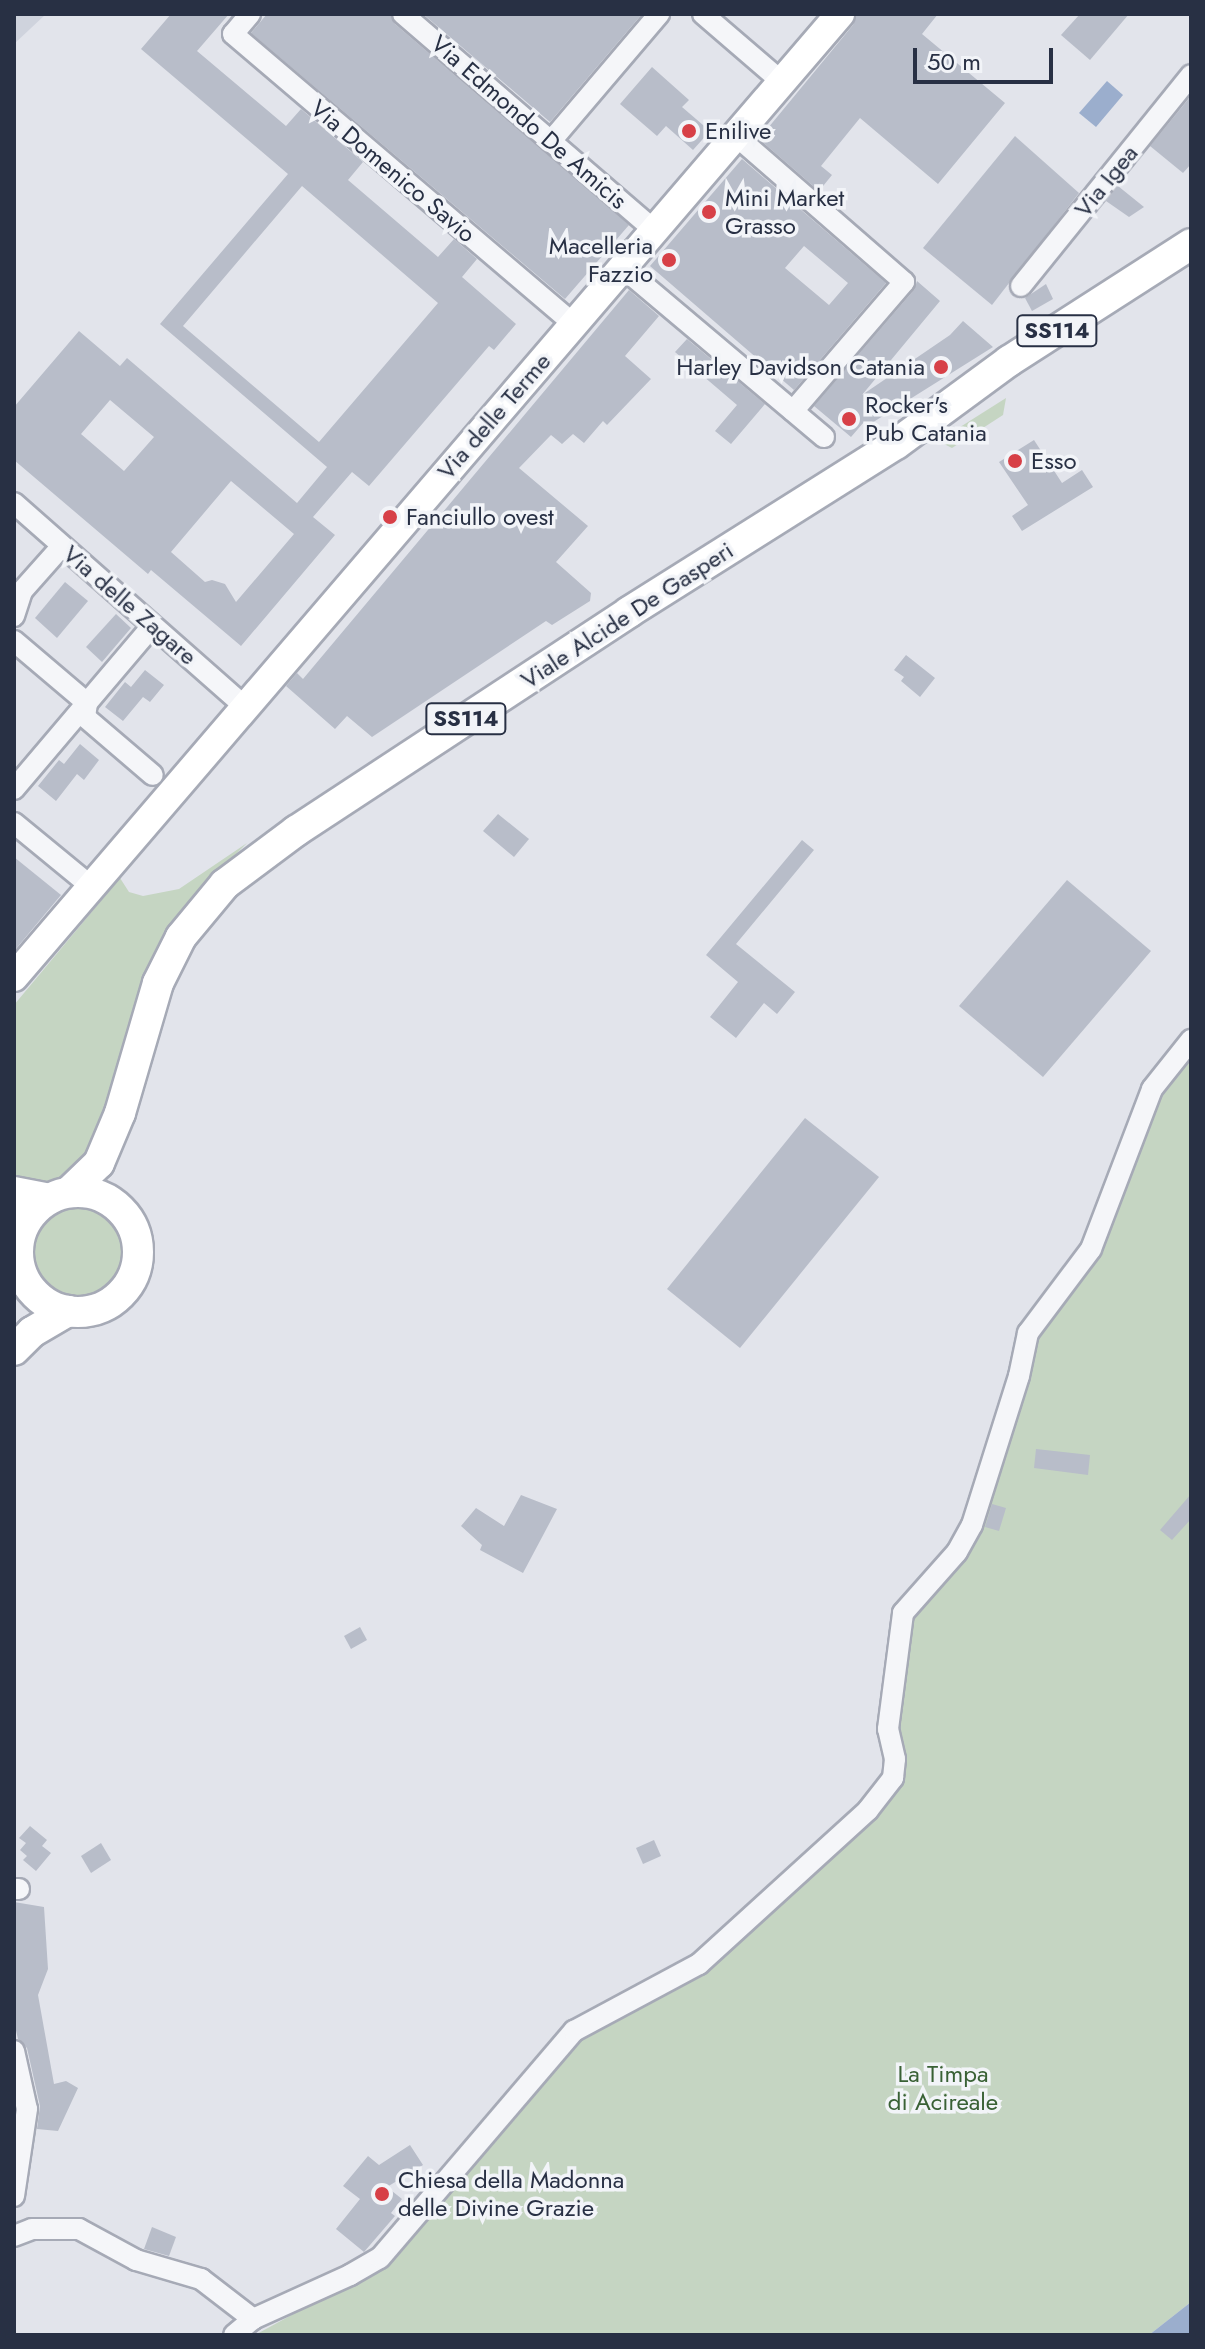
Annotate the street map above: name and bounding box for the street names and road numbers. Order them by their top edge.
street label: Via Edmondo De Amicis [425,29,633,215]
street label: Via Domenico Savio [305,94,481,248]
street label: Via Igea [1068,139,1144,223]
road number: SS114 [1015,313,1099,349]
street label: Via delle Terme [431,347,557,485]
street label: Viale Alcide De Gasperi [515,536,739,694]
street label: Via delle Zagare [57,539,203,671]
road number: SS114 [424,701,508,737]

